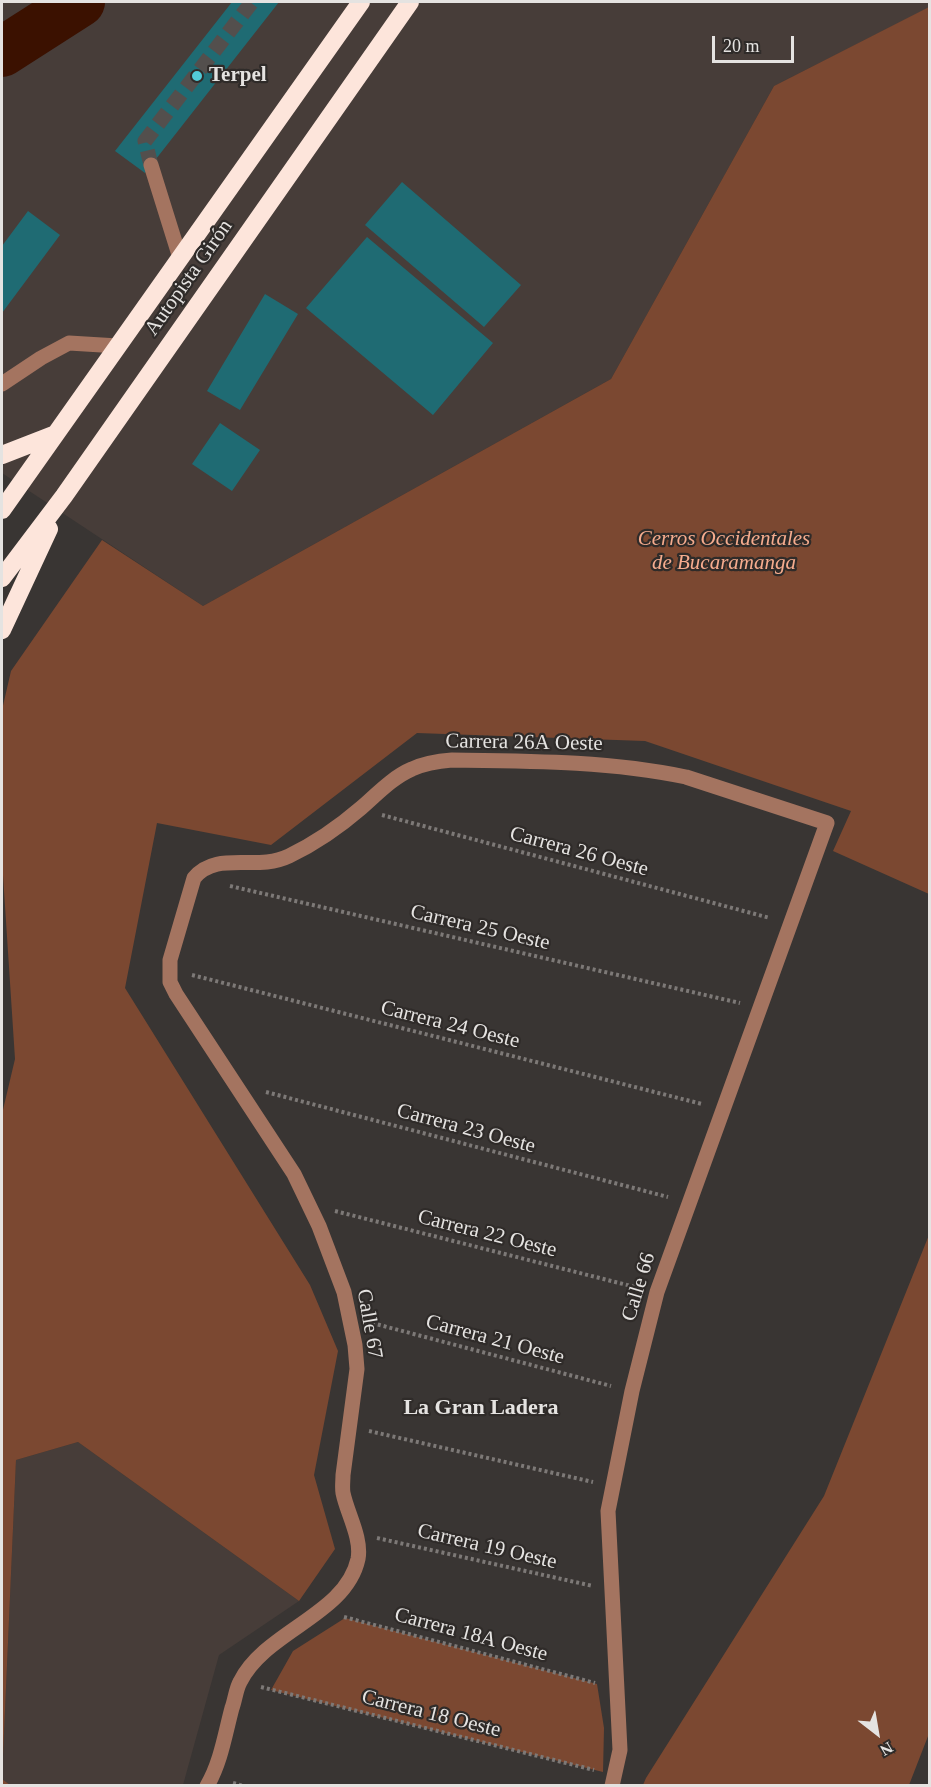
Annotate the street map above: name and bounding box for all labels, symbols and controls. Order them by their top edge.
scale bar [715,24,798,62]
text: 20 m [723,36,760,56]
place label: Terpel [209,63,267,89]
marker: Terpel [190,69,204,83]
street label: Autopista Girón [140,215,238,341]
park label: Cerros Occidentales de Bucaramanga [638,526,810,576]
street label: Carrera 26A Oeste [445,729,603,757]
street label: Carrera 26 Oeste [507,821,651,883]
street label: Carrera 25 Oeste [408,900,552,956]
street label: Carrera 24 Oeste [378,996,522,1054]
street label: Carrera 23 Oeste [394,1098,538,1160]
street label: Carrera 22 Oeste [415,1205,559,1263]
street label: Calle 66 [617,1250,661,1324]
street label: Calle 67 [350,1287,388,1361]
street label: Carrera 21 Oeste [423,1309,567,1371]
district label: La Gran Ladera [403,1395,559,1421]
street label: Carrera 19 Oeste [415,1519,559,1575]
street label: Carrera 18A Oeste [392,1602,550,1668]
street label: Carrera 18 Oeste [359,1685,503,1743]
north arrow [847,1703,907,1763]
text: N [877,1739,896,1759]

